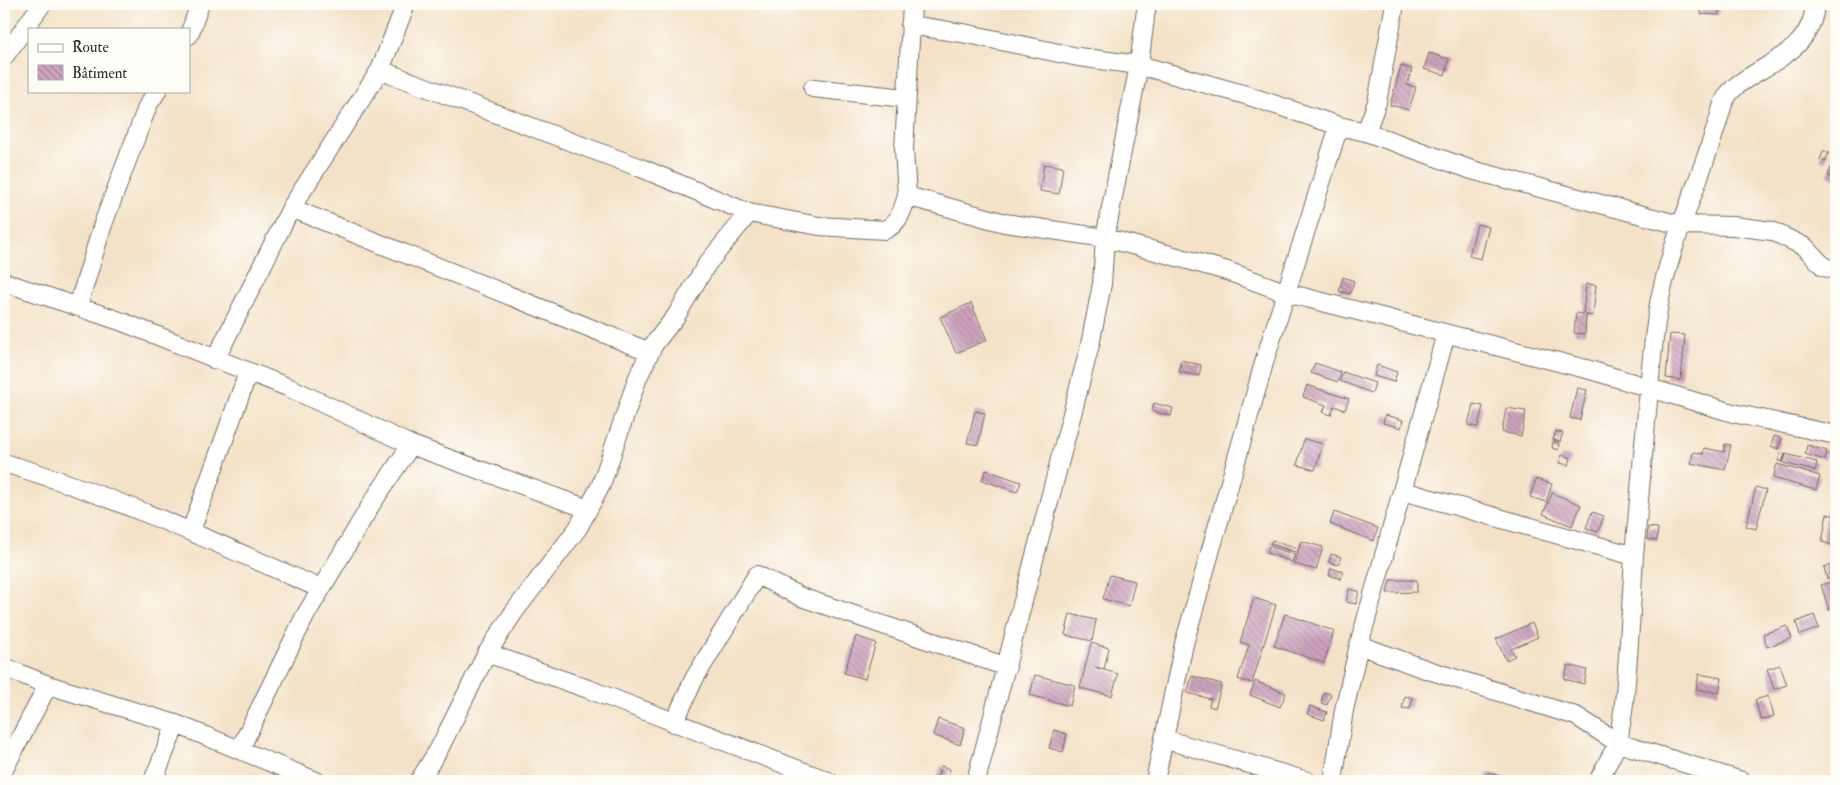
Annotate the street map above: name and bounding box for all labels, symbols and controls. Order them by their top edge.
legend [28,28,190,92]
text: Route [72,38,109,57]
text: Bâtiment [72,64,127,83]

